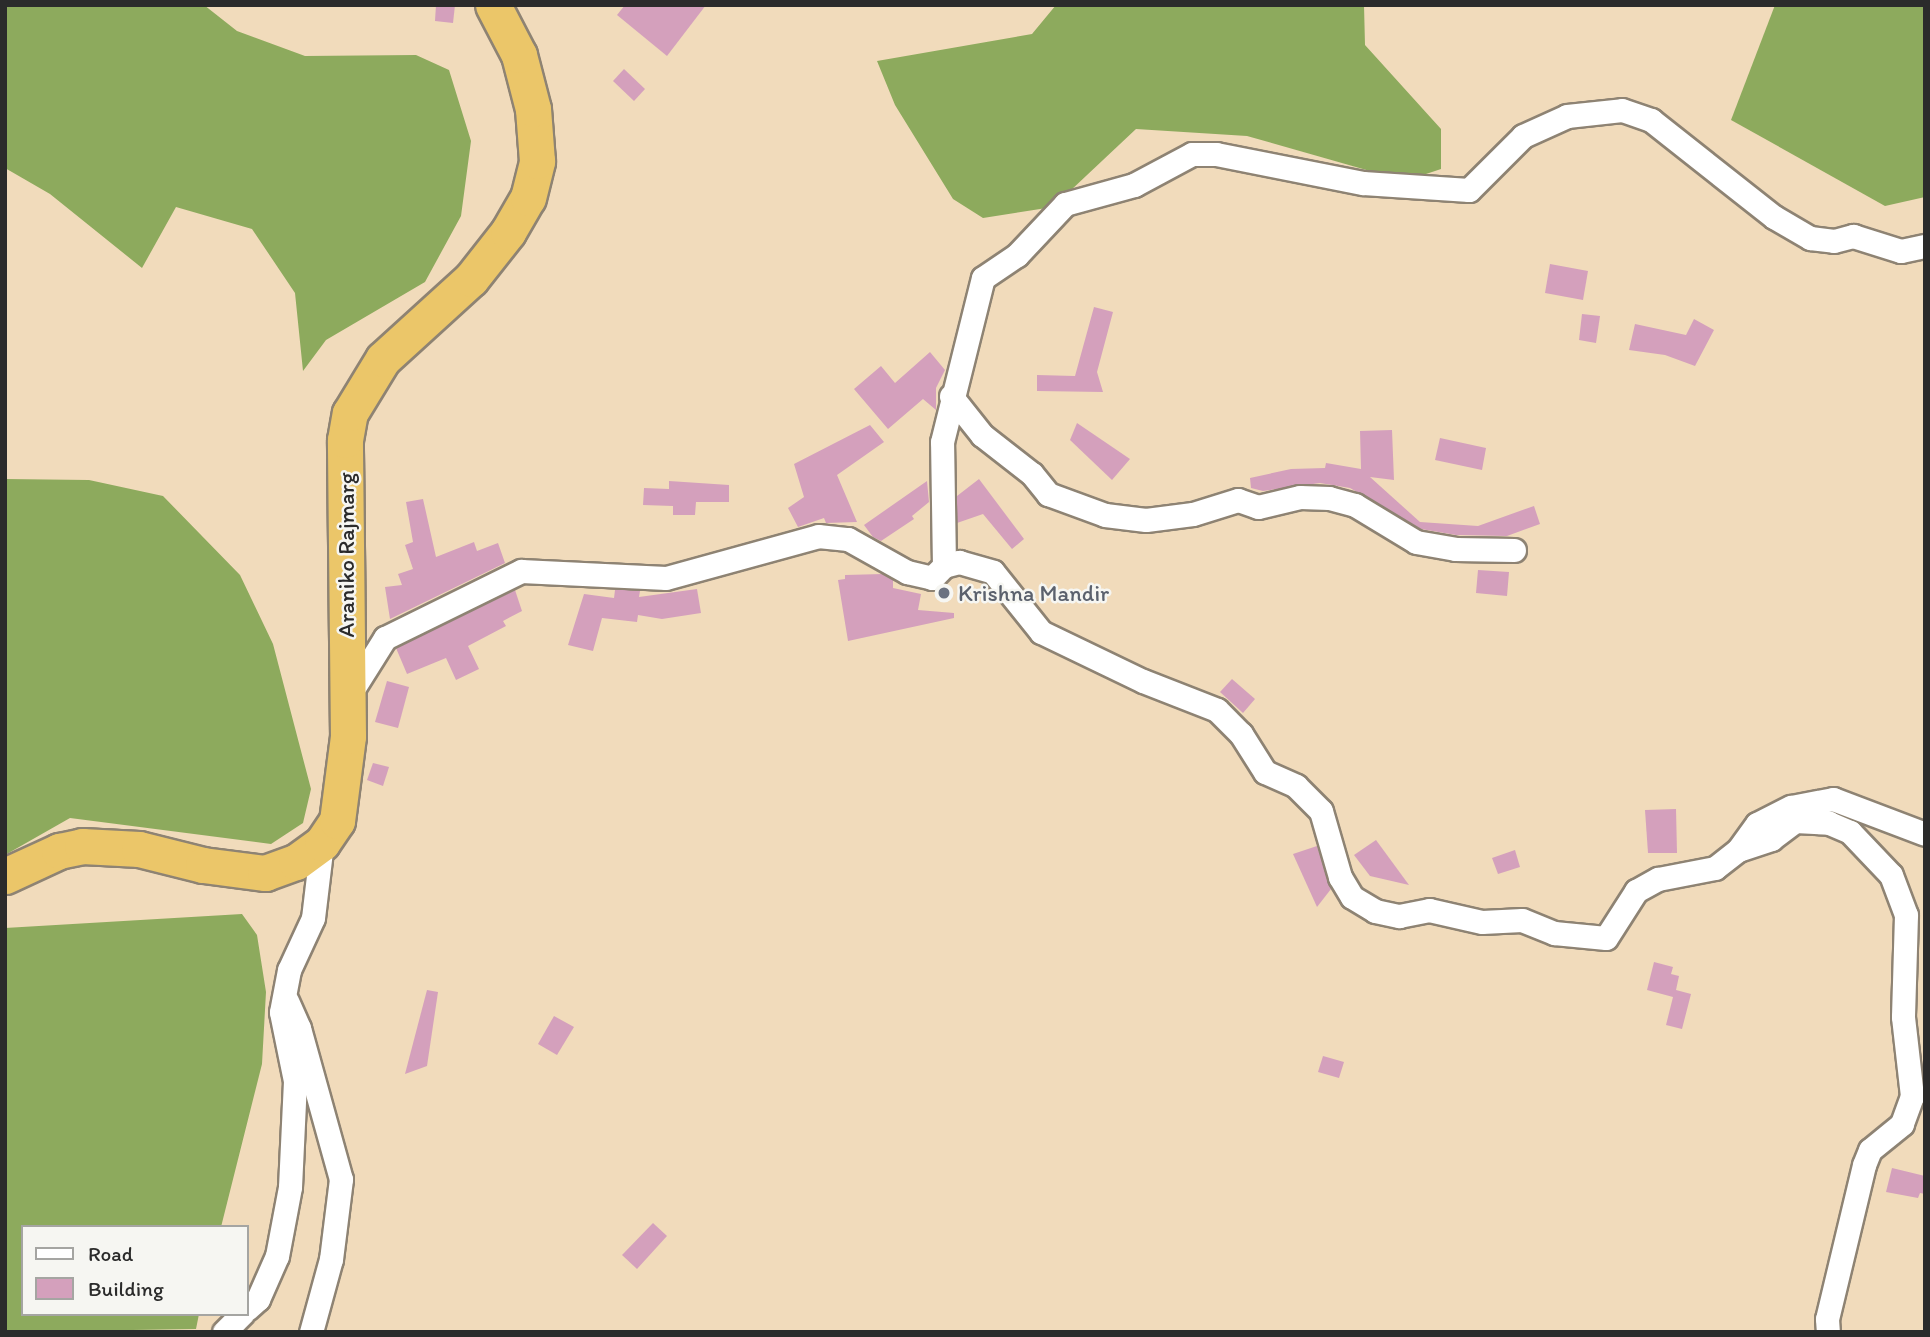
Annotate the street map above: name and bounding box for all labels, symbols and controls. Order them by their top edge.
street label: Araniko Rajmarg [332,472,360,638]
place label: Krishna Mandir [958,579,1110,607]
marker: Krishna Mandir [936,585,952,601]
legend [21,1225,248,1316]
text: Road [88,1241,133,1266]
text: Building [88,1276,164,1301]

